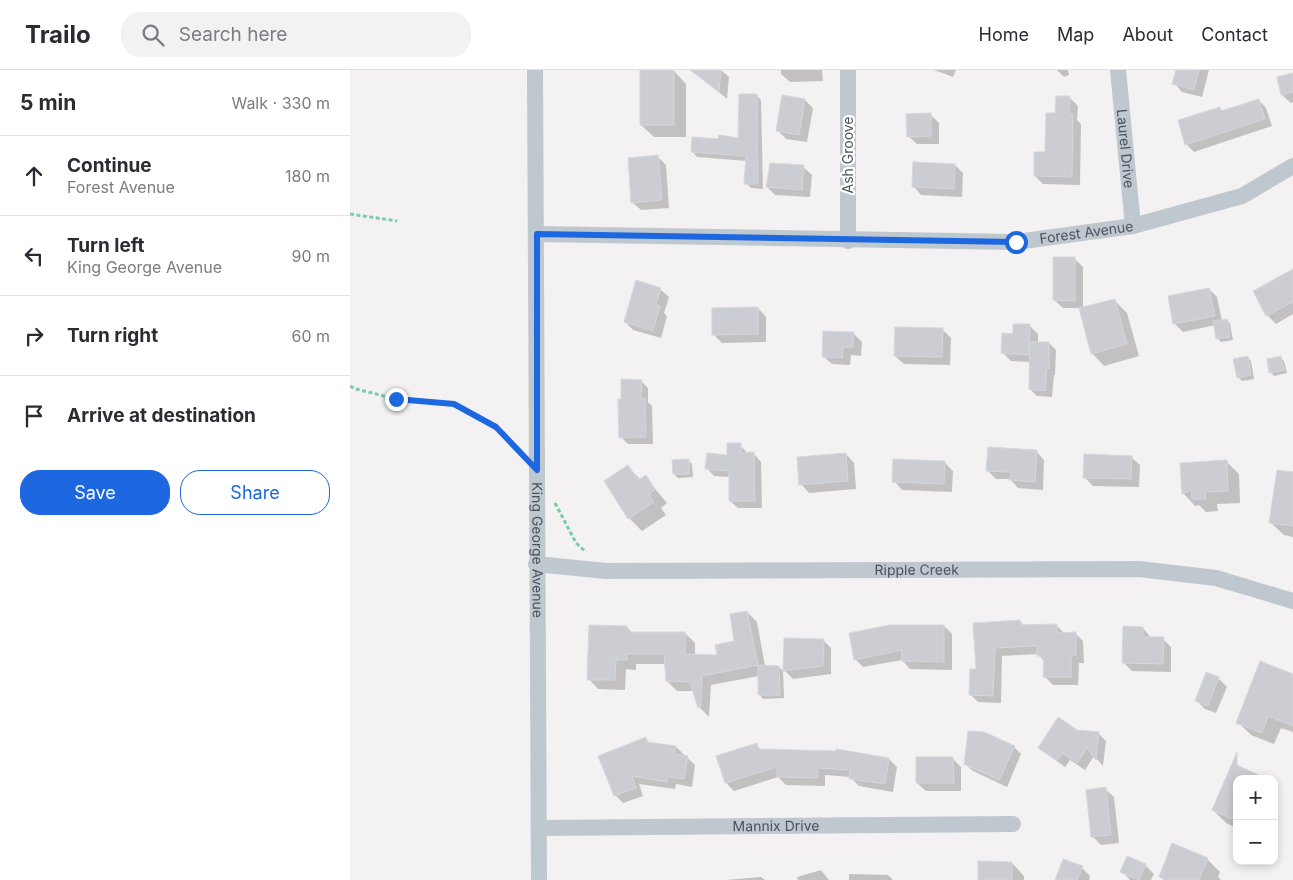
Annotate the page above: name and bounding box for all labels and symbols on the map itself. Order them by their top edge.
street label: Laurel Drive [1114,108,1138,189]
street label: Ash Groove [839,116,856,194]
street label: Forest Avenue [1038,217,1134,247]
route start [1005,231,1028,254]
route end [385,388,408,411]
street label: King George Avenue [529,482,547,618]
street label: Ripple Creek [874,561,959,578]
street label: Mannix Drive [732,817,819,834]

